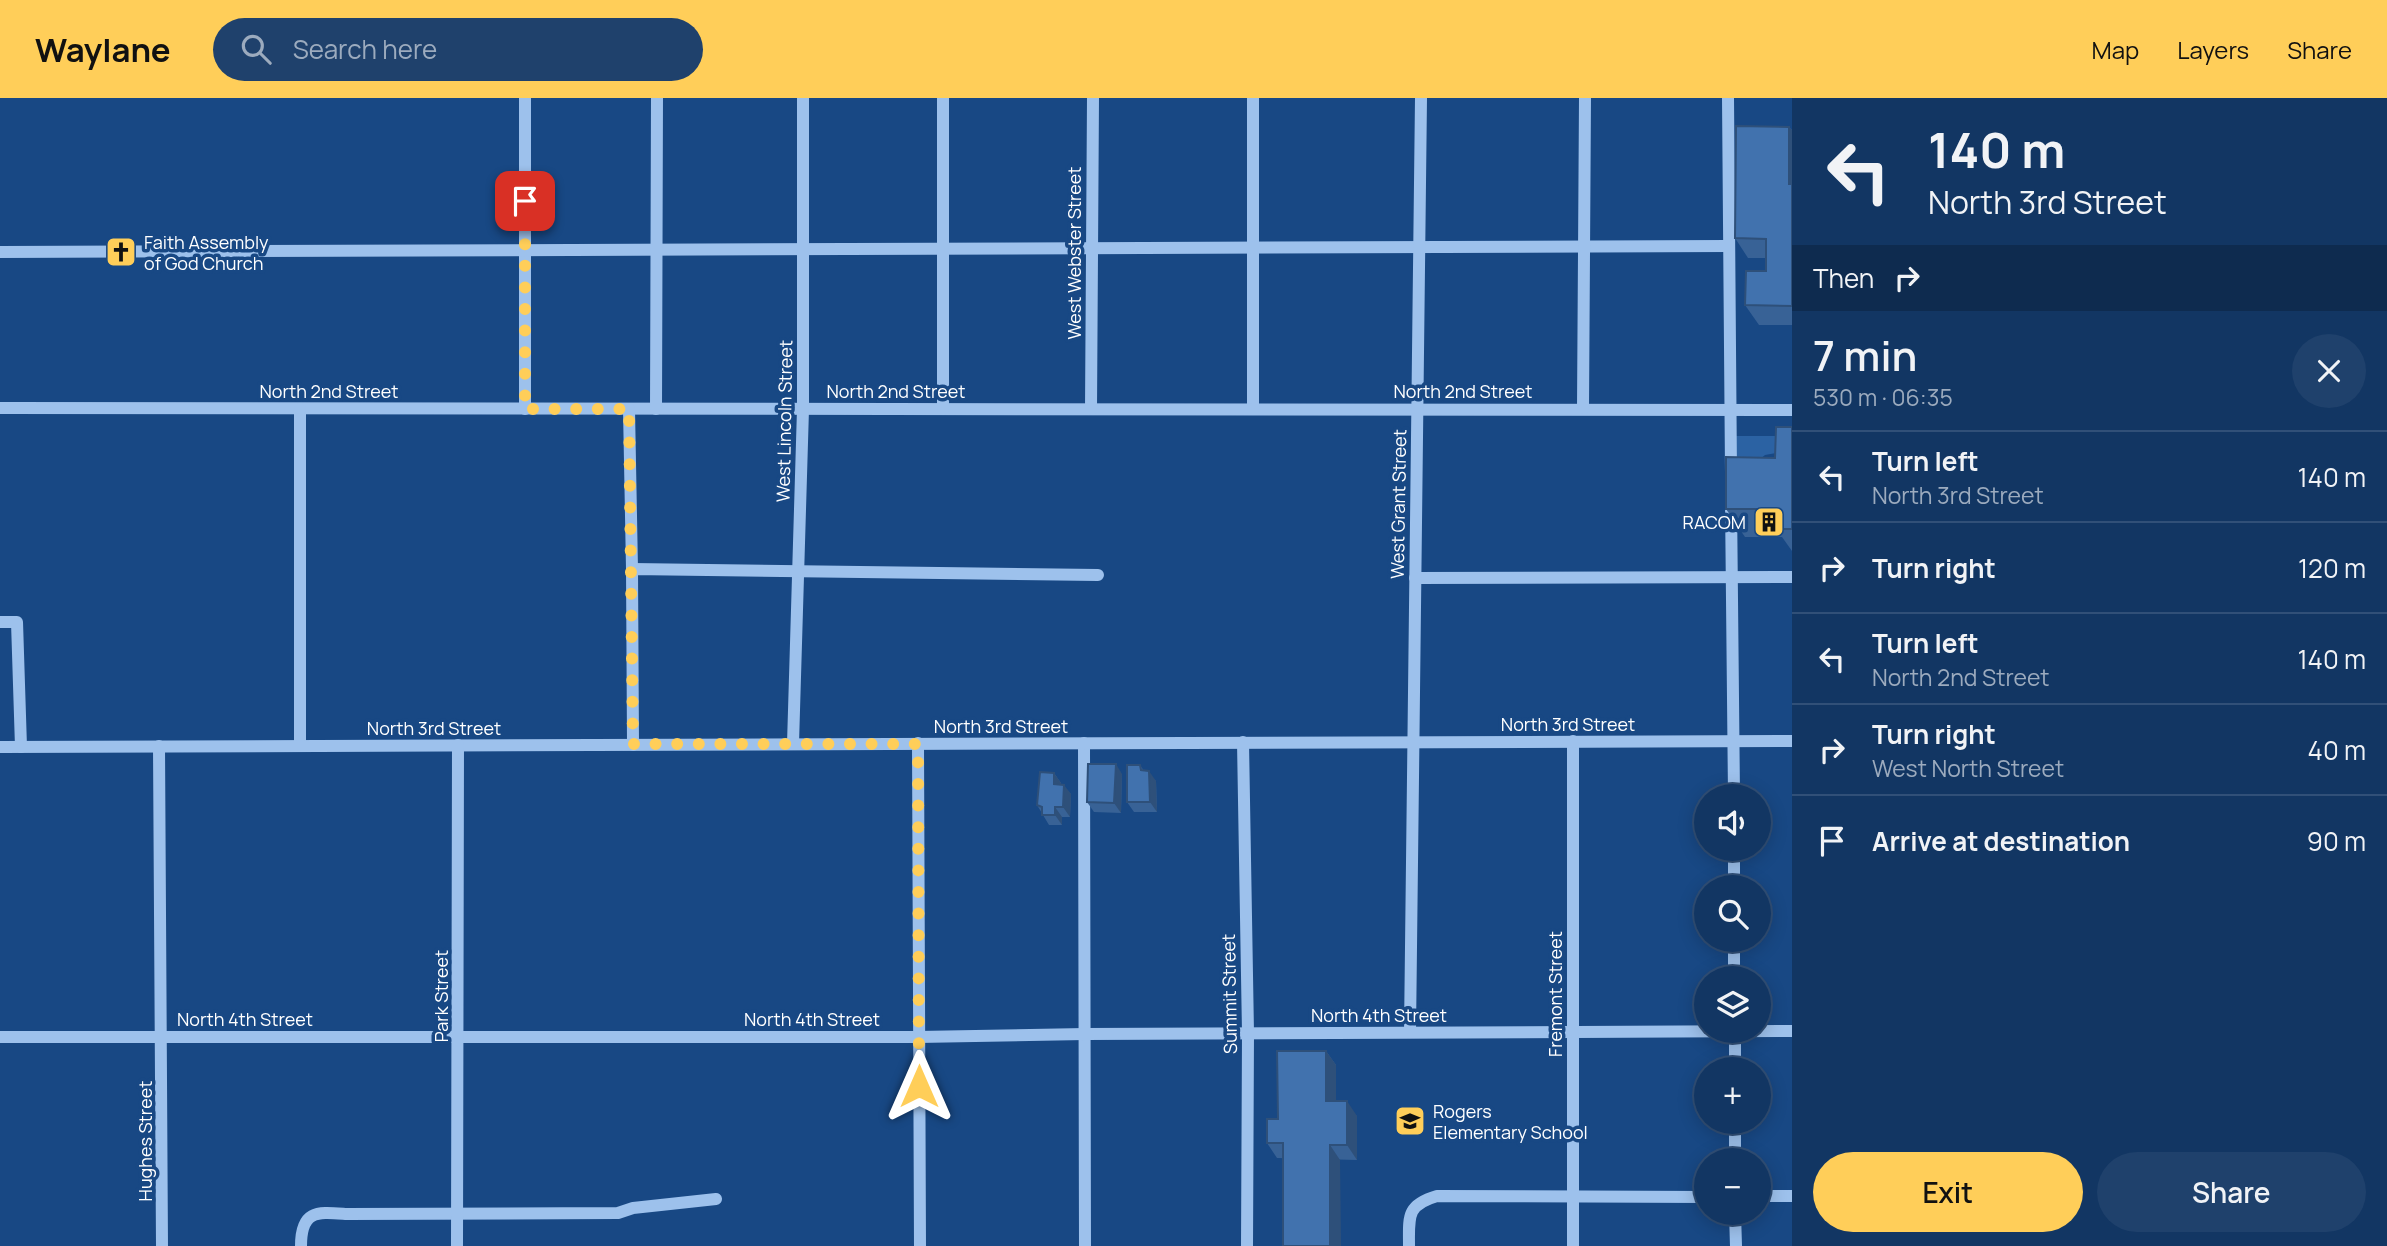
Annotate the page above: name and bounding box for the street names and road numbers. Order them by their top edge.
street label: West Webster Street [1062,166,1086,340]
street label: West Lincoln Street [771,340,797,502]
street label: North 2nd Street [260,379,398,403]
street label: North 2nd Street [827,379,965,403]
street label: North 2nd Street [1394,379,1532,403]
street label: West Grant Street [1385,429,1411,579]
street label: North 3rd Street [1501,712,1635,736]
street label: North 3rd Street [934,714,1068,738]
street label: North 3rd Street [367,716,501,740]
street label: Fremont Street [1543,931,1567,1057]
street label: Summit Street [1216,934,1242,1054]
street label: Park Street [429,950,453,1042]
street label: North 4th Street [1311,1003,1447,1027]
street label: North 4th Street [177,1007,313,1031]
street label: North 4th Street [744,1007,880,1031]
street label: Hughes Street [133,1081,157,1201]

